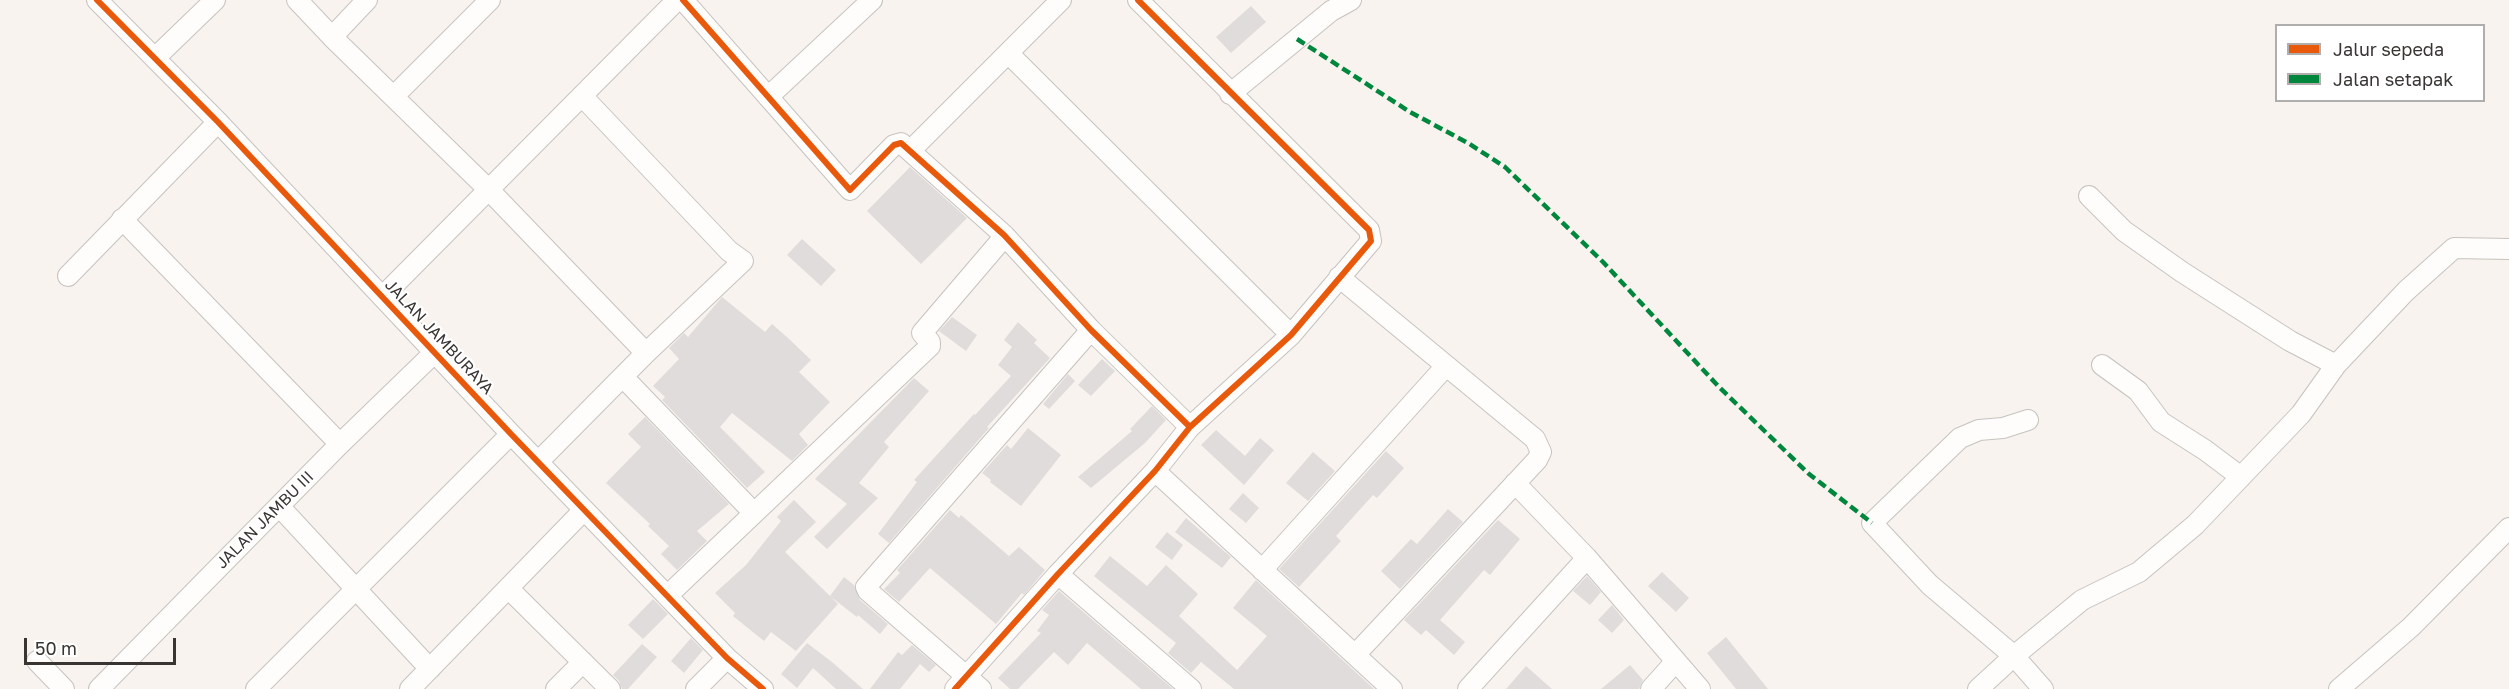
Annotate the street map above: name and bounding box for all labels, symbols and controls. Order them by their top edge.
legend [2275,24,2485,102]
text: Jalur sepeda [2333,38,2444,60]
text: Jalan setapak [2333,68,2453,90]
street label: JALAN JAMBURAYA [381,276,497,398]
street label: JALAN JAMBU III [212,467,318,573]
scale bar [27,626,178,664]
text: 50 m [35,637,77,659]

